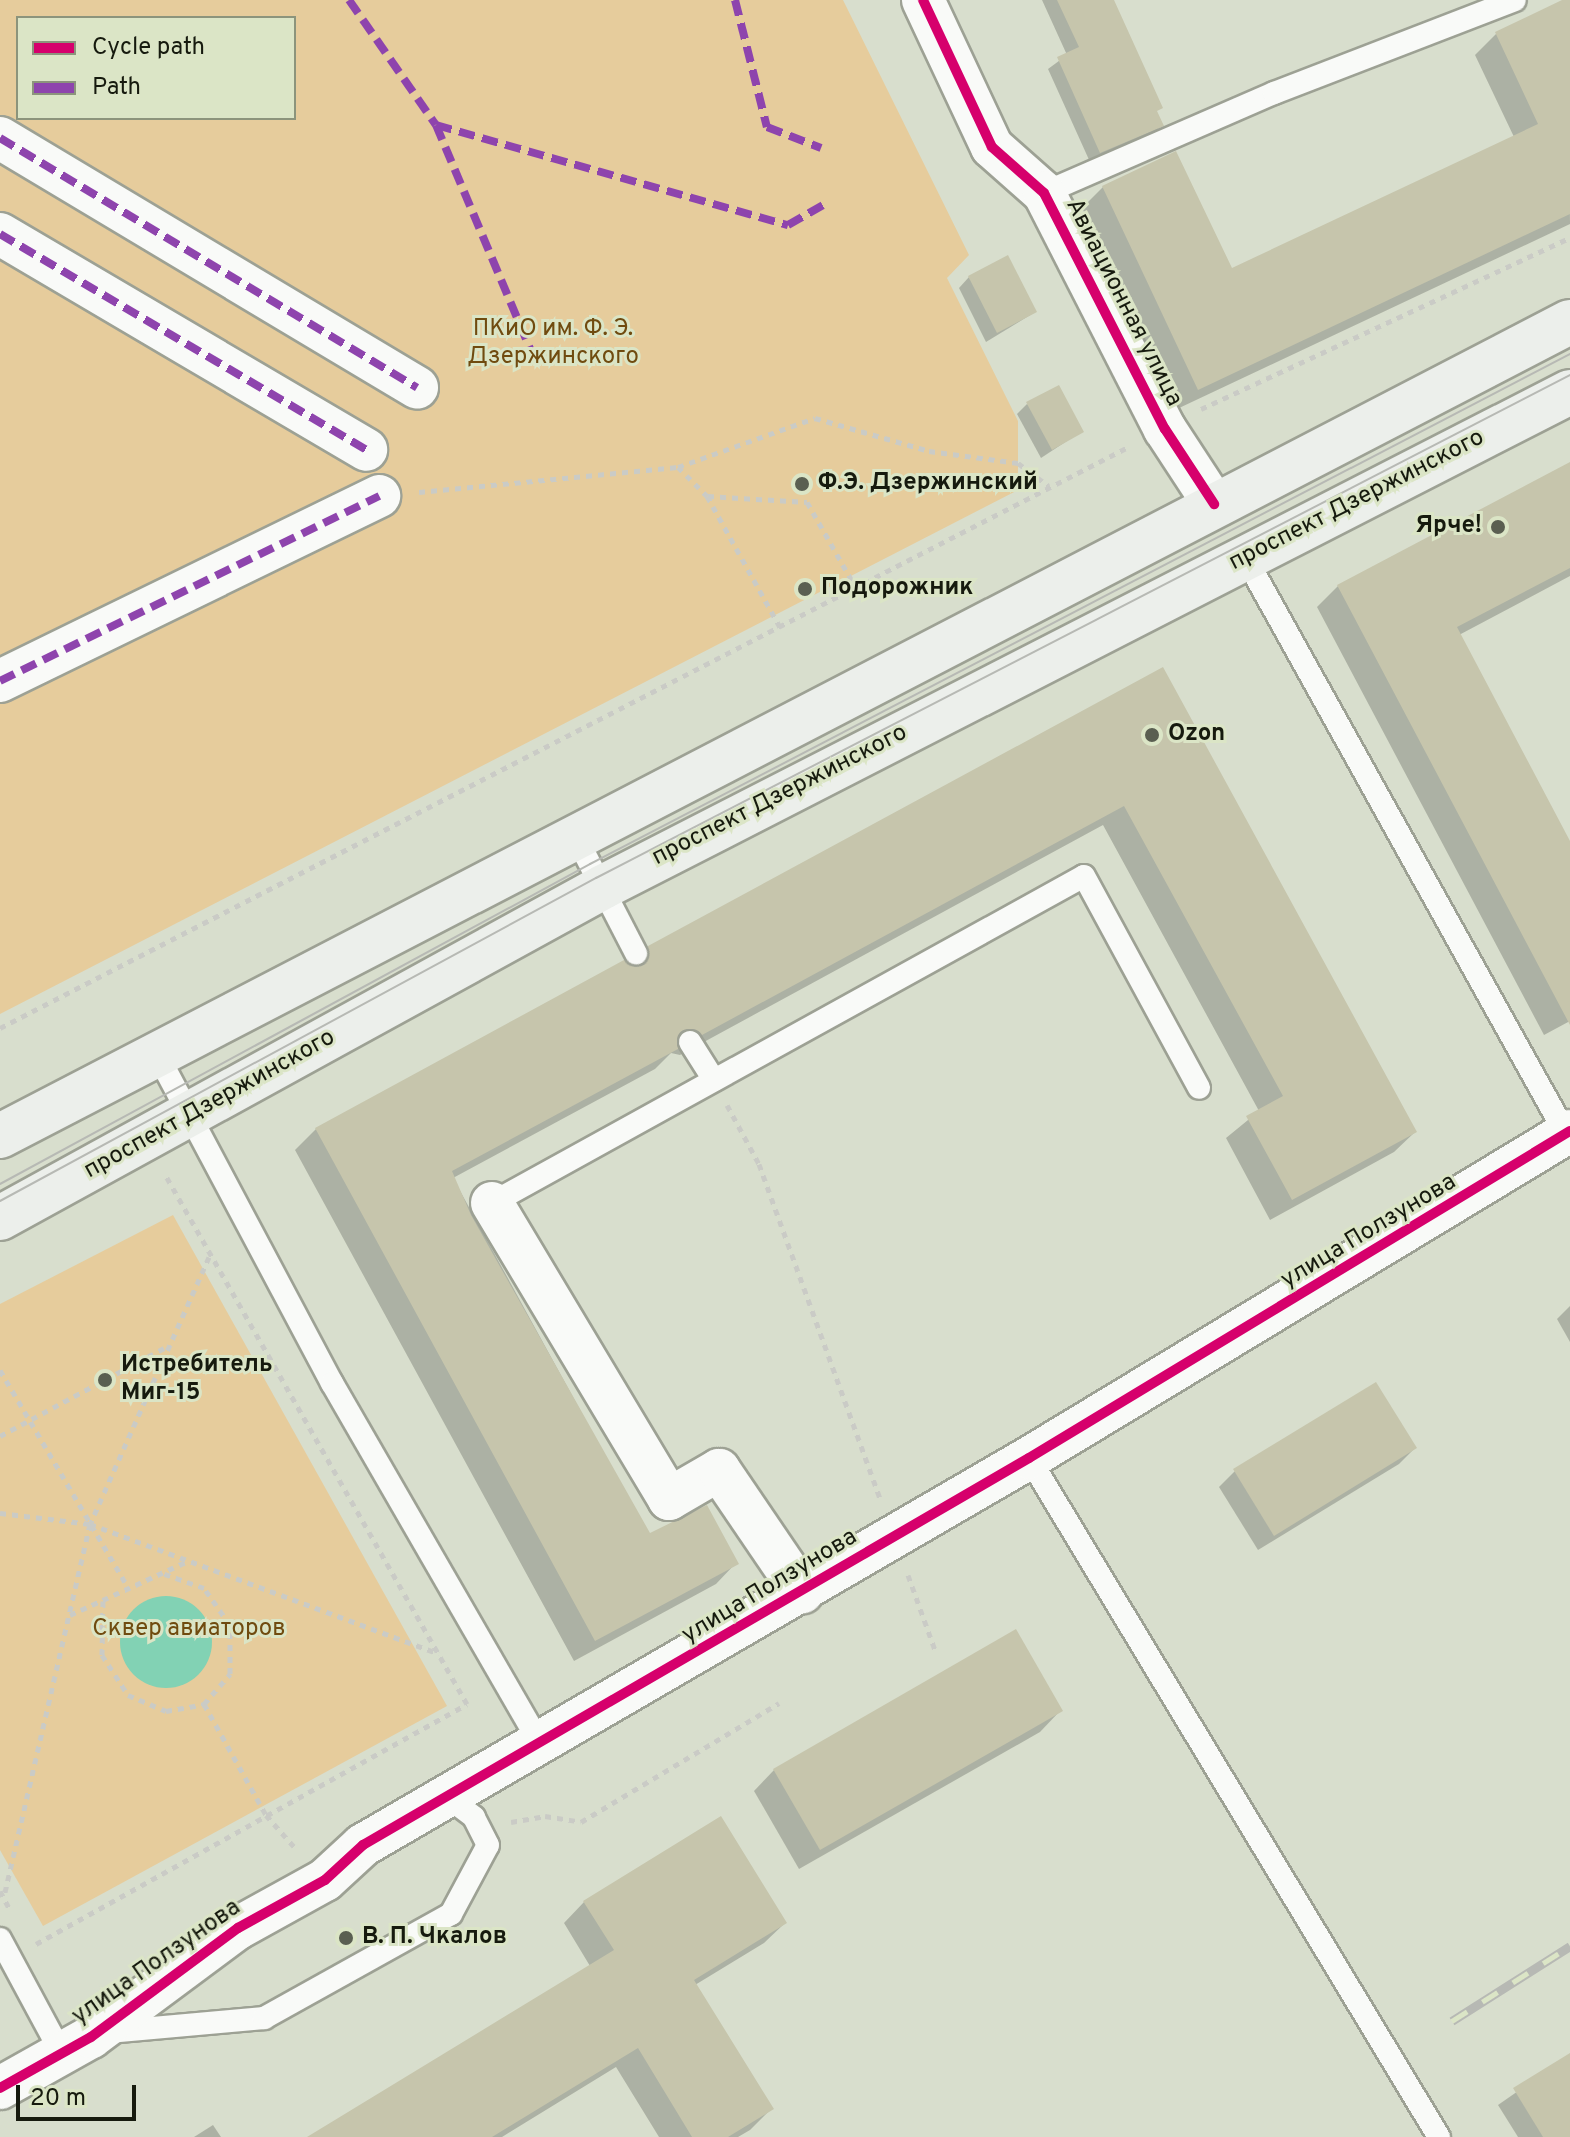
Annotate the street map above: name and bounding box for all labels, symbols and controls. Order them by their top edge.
legend [16,16,296,120]
text: Cycle path [92,33,205,63]
text: Path [92,73,141,103]
street label: Авиационная улица [1058,194,1188,412]
park label: ПКиО им. Ф. Э. Дзержинского [467,316,639,372]
street label: проспект Дзержинского [1225,424,1489,578]
place label: Ф.Э. Дзержинский [818,470,1038,498]
marker: Ф.Э. Дзержинский [793,475,811,493]
place label: Ярче! [1415,513,1482,541]
marker: Ярче! [1489,518,1507,536]
place label: Подорожник [821,575,973,603]
marker: Подорожник [796,580,814,598]
street label: проспект Дзержинского [648,719,912,873]
place label: Ozon [1168,721,1225,749]
marker: Ozon [1143,726,1161,744]
street label: проспект Дзержинского [80,1024,340,1186]
street label: улица Ползунова [1276,1168,1462,1296]
place label: Истребитель Миг-15 [121,1352,273,1408]
marker: Истребитель Миг-15 [96,1371,114,1389]
street label: улица Ползунова [677,1523,863,1651]
park label: Сквер авиаторов [92,1616,286,1644]
street label: улица Ползунова [67,1894,247,2032]
place label: В. П. Чкалов [362,1924,507,1952]
marker: В. П. Чкалов [337,1929,355,1947]
scale bar [20,2069,140,2119]
text: 20 m [30,2084,86,2114]

